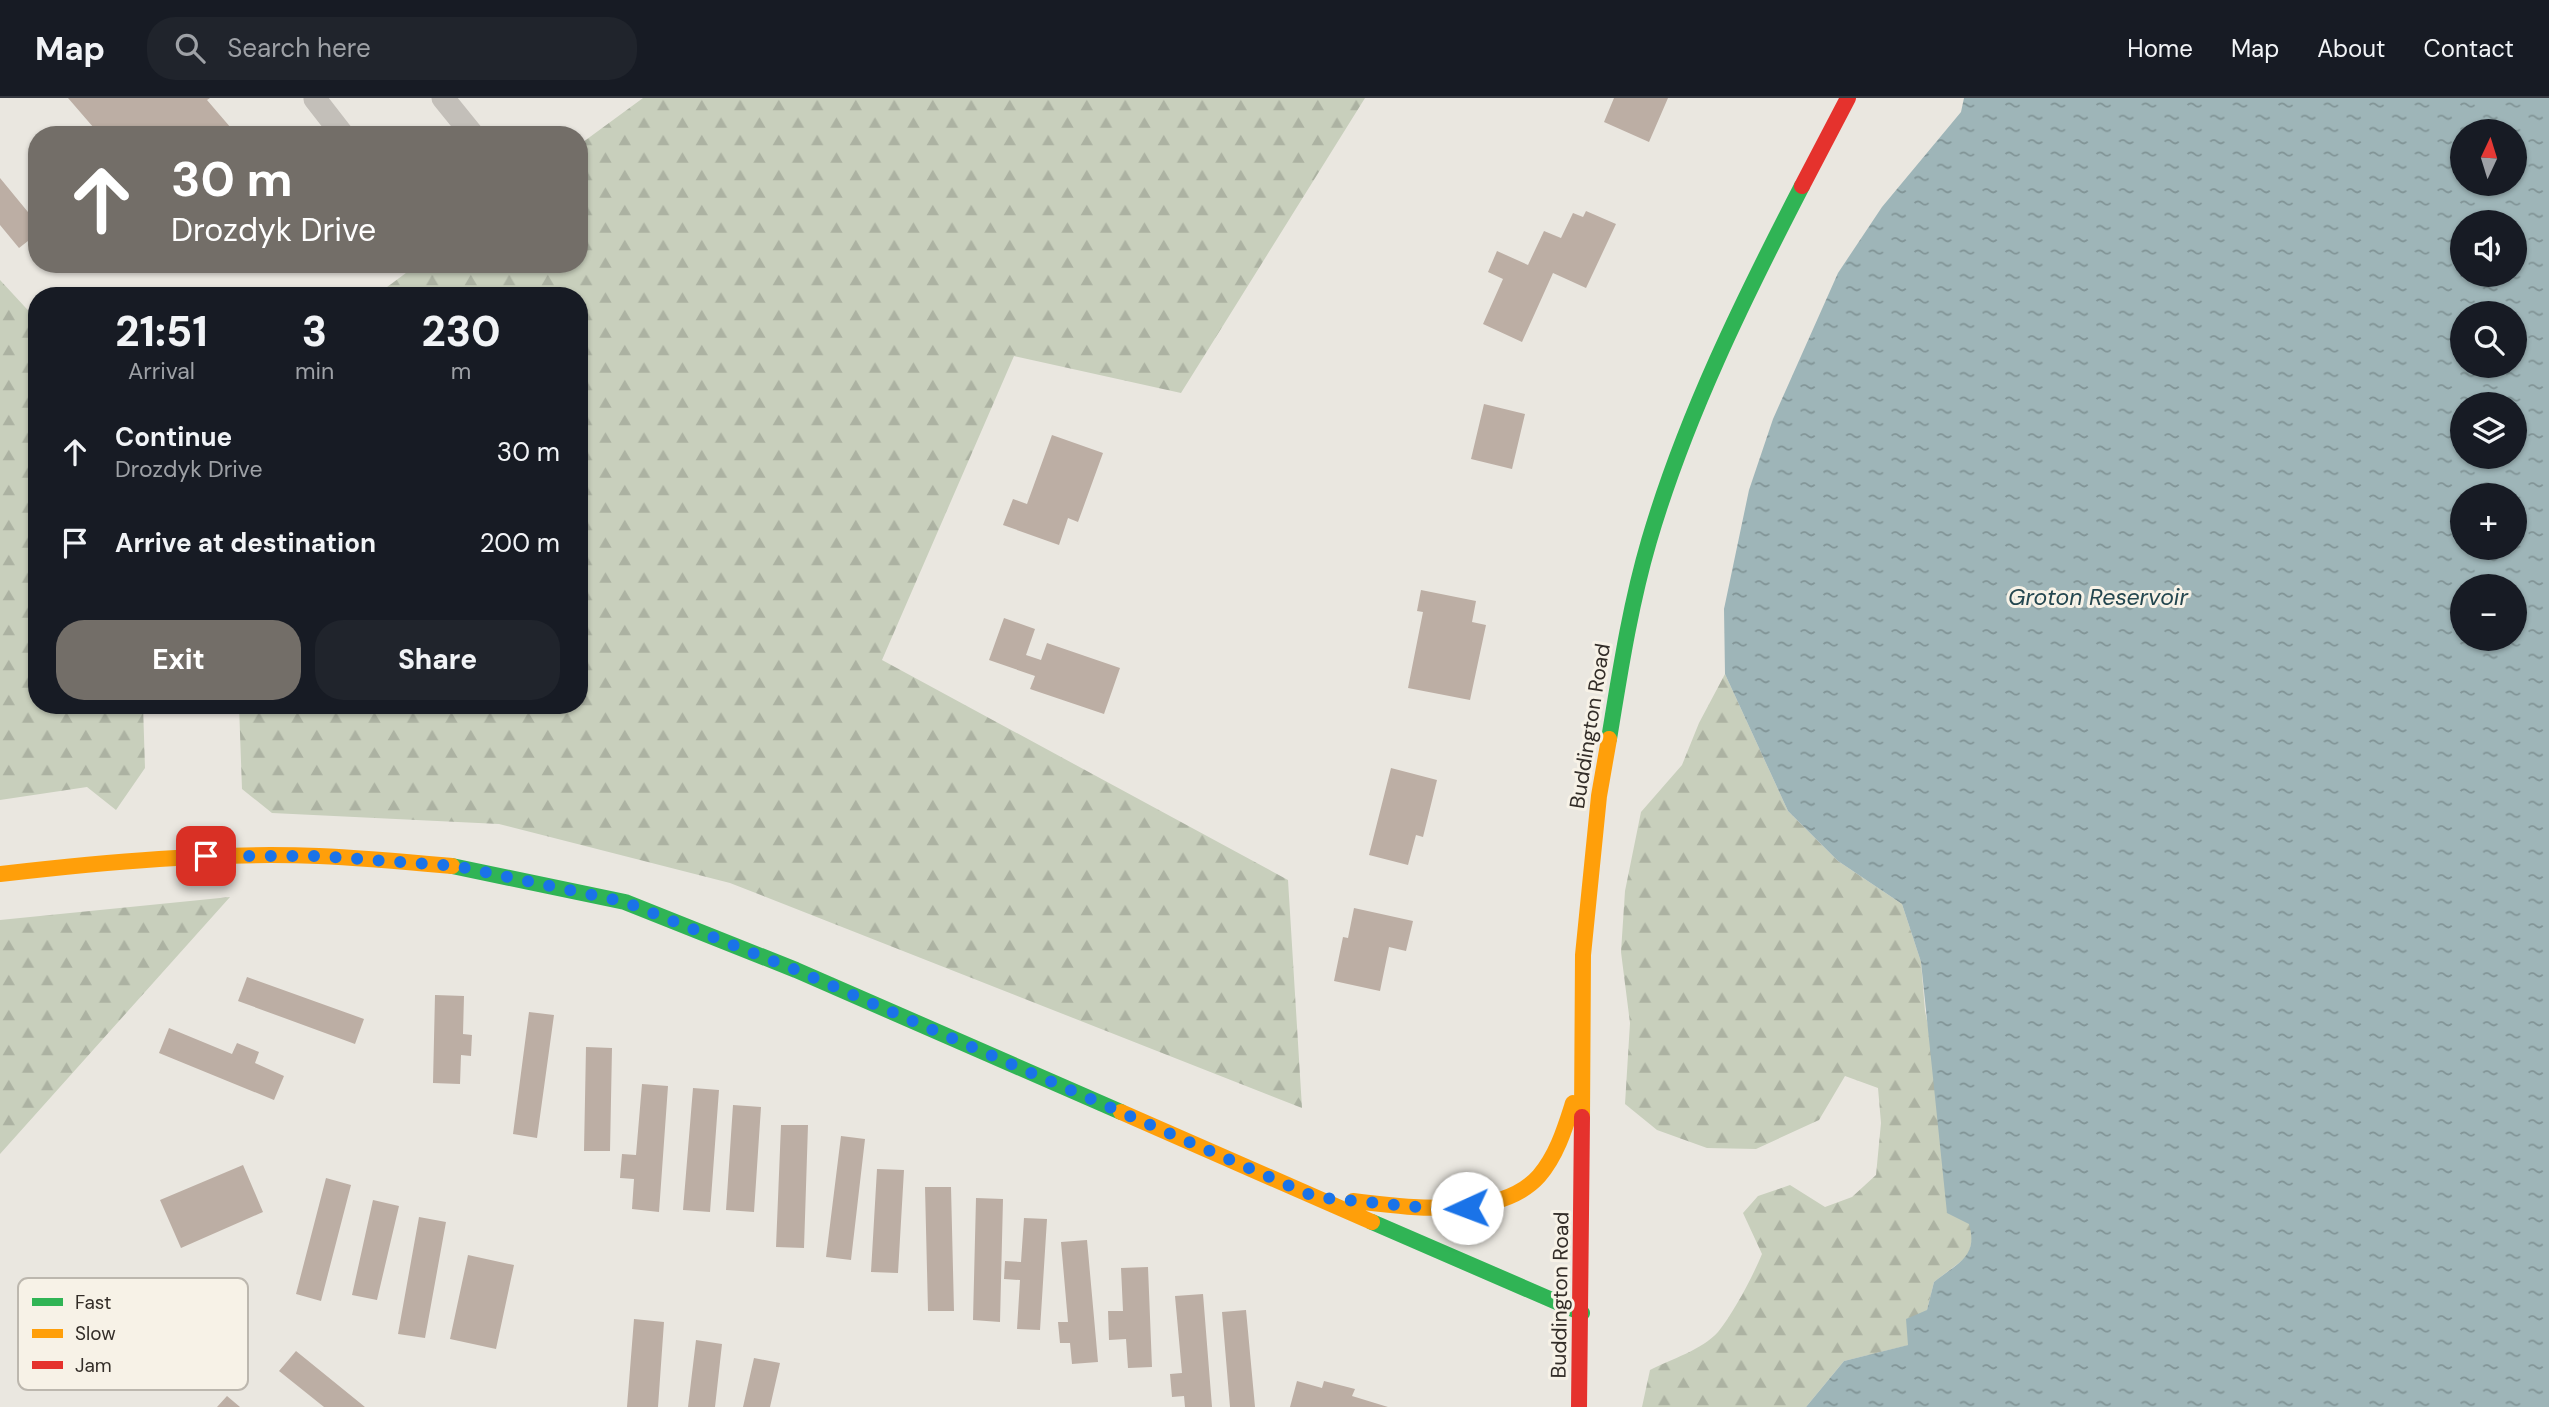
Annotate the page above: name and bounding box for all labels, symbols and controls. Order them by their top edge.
search box [147,17,637,80]
text: Map [35,27,105,70]
icon: search [171,29,209,67]
text: Search here [227,31,371,65]
text: Home [2127,33,2193,64]
text: Map [2231,33,2279,64]
text: About [2317,33,2386,64]
text: Contact [2424,33,2514,64]
north arrow [2450,119,2527,196]
map controls [2450,119,2527,651]
text: 30 m [171,147,293,211]
icon: ahead [56,154,147,245]
text: Drozdyk Drive [171,209,376,251]
button: sound [2450,210,2527,287]
button: search [2450,301,2527,378]
text: 21:51 [115,304,208,359]
text: 3 [302,304,327,359]
text: 230 [421,304,501,359]
text: Arrival [128,356,195,386]
text: min [295,356,334,386]
text: m [451,356,471,386]
button: layers [2450,392,2527,469]
text: Continue [115,420,232,454]
icon: ahead [56,433,94,471]
text: 30 m [497,435,560,469]
text: Drozdyk Drive [115,454,262,484]
button: + [2450,483,2527,560]
icon: arrive [56,524,94,562]
text: Arrive at destination [115,526,376,560]
text: 200 m [480,526,560,560]
button: − [2450,574,2527,651]
water label: Groton Reservoir [2008,582,2189,612]
button: Exit [56,620,301,700]
button: Share [315,620,560,700]
street label: Buddington Road [1563,641,1617,811]
pin [176,826,236,886]
icon: arrive [187,837,225,875]
position arrow [1430,1171,1504,1245]
street label: Buddington Road [1545,1211,1575,1379]
legend [18,1278,248,1390]
text: Fast [75,1290,111,1315]
text: Slow [75,1321,116,1346]
text: Jam [75,1353,112,1378]

